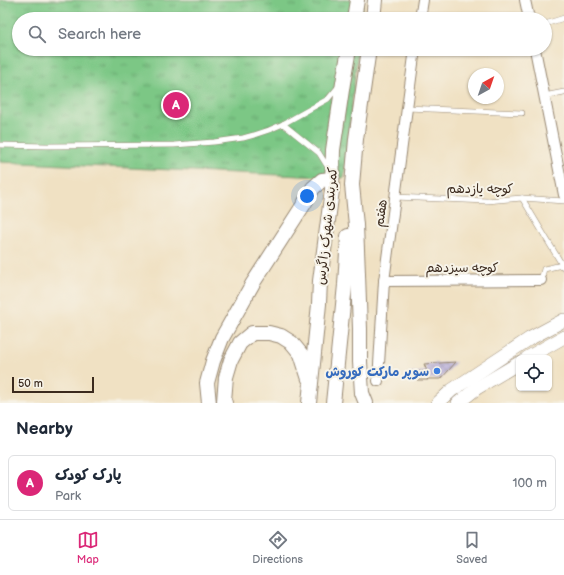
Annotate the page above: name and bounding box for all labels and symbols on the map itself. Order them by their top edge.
north arrow [468,68,504,104]
pin: A [163,90,189,120]
street label: کمربندی شهرک زاگرس [313,166,341,286]
street label: کوچه یازدهم [447,181,514,199]
your location [297,186,317,206]
street label: هفتم [371,198,393,228]
street label: کوچه سیزدهم [425,260,499,278]
place label: سوپر مارکت کوروش [325,364,429,380]
marker: سوپر مارکت کوروش [432,366,442,376]
scale bar [12,375,94,394]

